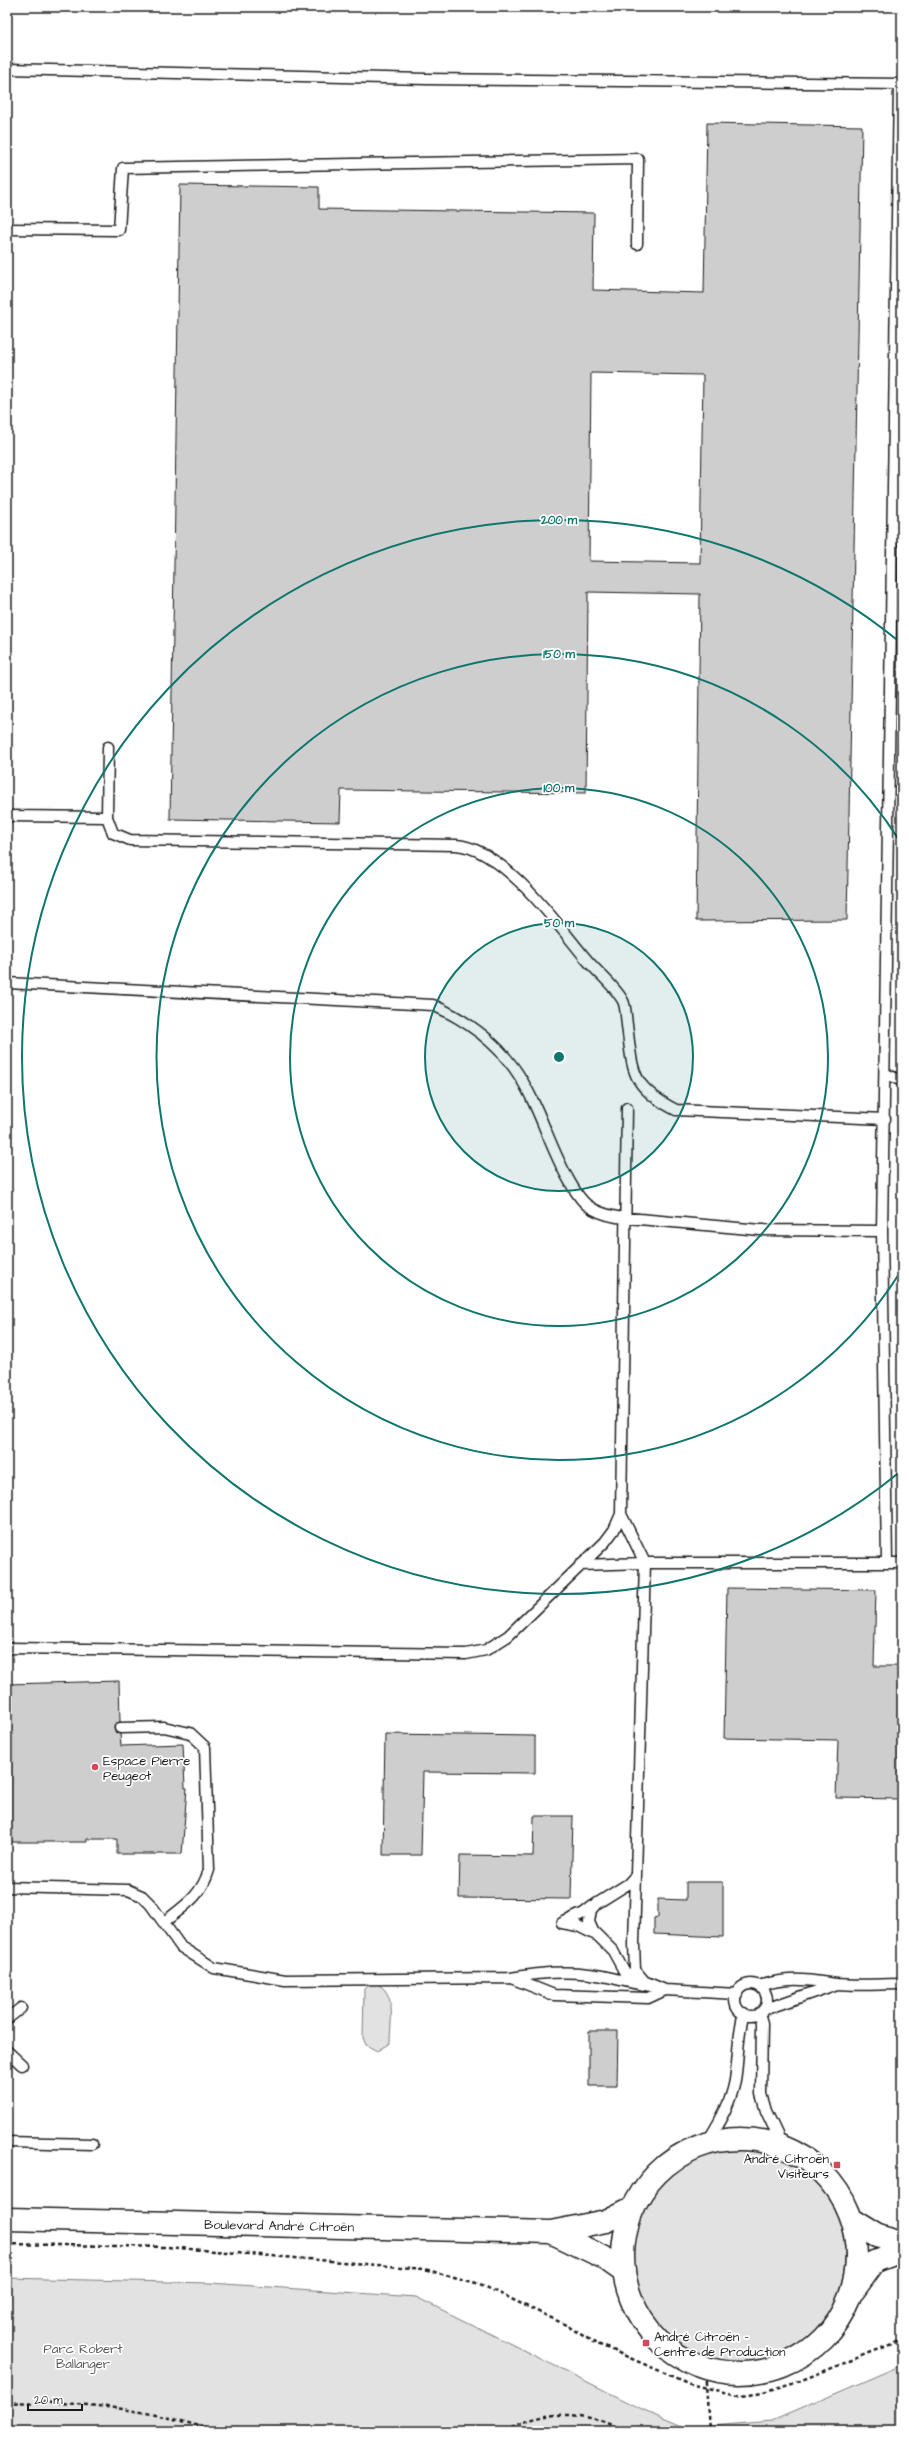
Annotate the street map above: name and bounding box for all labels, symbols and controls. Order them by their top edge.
text: 200 m [540,512,578,529]
text: 150 m [543,646,576,663]
text: 100 m [544,780,575,797]
text: 50 m [544,915,575,932]
centre of rings [552,1050,566,1064]
place label: Espace Pierre Peugeot [103,1752,190,1786]
marker: Espace Pierre Peugeot [90,1762,100,1772]
place label: André Citroën Visiteurs [744,2150,829,2183]
marker: André Citroën Visiteurs [832,2160,842,2170]
street label: Boulevard André Citroën [204,2216,355,2236]
place label: André Citroën - Centre de Production [654,2328,786,2361]
marker: André Citroën - Centre de Production [641,2338,651,2348]
park label: Parc Robert Ballanger [44,2340,123,2374]
scale bar [28,2386,82,2412]
text: 20 m [34,2392,63,2409]

